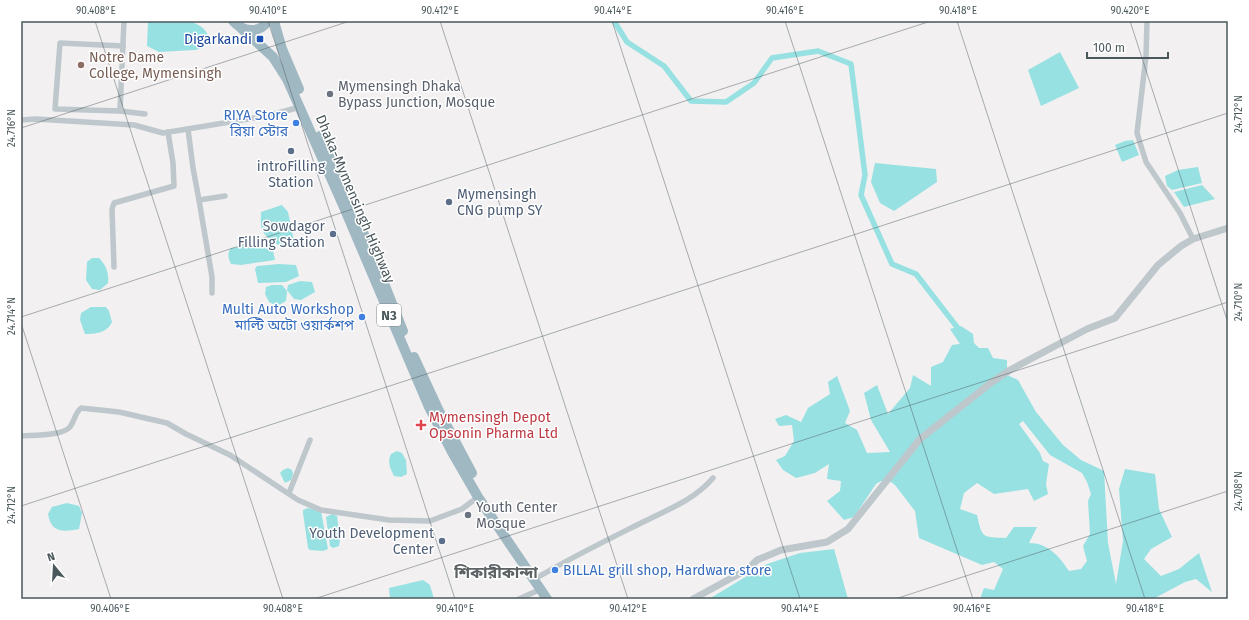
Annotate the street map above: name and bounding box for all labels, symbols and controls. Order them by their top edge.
text: 90.408°E [76,5,116,17]
text: 90.410°E [249,5,287,17]
text: 90.412°E [421,5,459,17]
text: 90.414°E [594,5,632,17]
text: 90.416°E [766,5,804,17]
text: 90.418°E [939,5,977,17]
text: 90.420°E [1110,5,1150,17]
place label: Digarkandi [184,31,252,48]
marker: Digarkandi [255,34,265,44]
scale bar [1087,34,1168,60]
text: 100 m [1093,41,1125,55]
place label: Notre Dame College, Mymensingh [89,49,222,82]
marker: Notre Dame College, Mymensingh [76,60,86,70]
place label: Mymensingh Dhaka Bypass Junction, Mosque [338,78,495,111]
marker: Mymensingh Dhaka Bypass Junction, Mosque [325,89,335,99]
text: 24.712°N [1233,95,1245,133]
place label: RIYA Store রিয়া স্টোর [223,107,289,140]
text: 24.716°N [6,109,18,147]
street label: Dhaka-Mymensingh Highway [312,112,398,286]
marker: RIYA Store রিয়া স্টোর [291,118,301,128]
marker: introFilling Station [286,146,296,156]
place label: introFilling Station [257,158,326,191]
place label: Mymensingh CNG pump SY [457,186,543,219]
marker: Mymensingh CNG pump SY [444,197,454,207]
place label: Sowdagor Filling Station [238,218,326,251]
marker: Sowdagor Filling Station [328,229,338,239]
text: 24.710°N [1233,283,1245,321]
text: 24.714°N [6,297,18,335]
place label: Multi Auto Workshop মাল্টি অটো ওয়ার্কশপ [222,301,355,334]
road number: N3 [377,304,401,326]
marker: Multi Auto Workshop মাল্টি অটো ওয়ার্কশপ [357,312,367,322]
place label: Mymensingh Depot Opsonin Pharma Ltd [429,409,558,442]
marker: Mymensingh Depot Opsonin Pharma Ltd [416,420,426,430]
text: 24.708°N [1233,471,1245,511]
text: 24.712°N [6,486,18,524]
place label: Youth Center Mosque [476,499,558,532]
marker: Youth Center Mosque [463,510,473,520]
place label: Youth Development Center [309,525,435,558]
marker: Youth Development Center [437,536,447,546]
north arrow [34,546,74,586]
text: N [46,550,57,564]
place label: BILLAL grill shop, Hardware store [563,562,771,579]
district label: শিকারীকান্দা [453,563,538,582]
marker: BILLAL grill shop, Hardware store [550,565,560,575]
text: 90.406°E [90,603,130,615]
text: 90.408°E [263,603,303,615]
text: 90.410°E [436,603,474,615]
text: 90.412°E [609,603,647,615]
text: 90.414°E [781,603,819,615]
text: 90.416°E [953,603,991,615]
text: 90.418°E [1126,603,1164,615]

